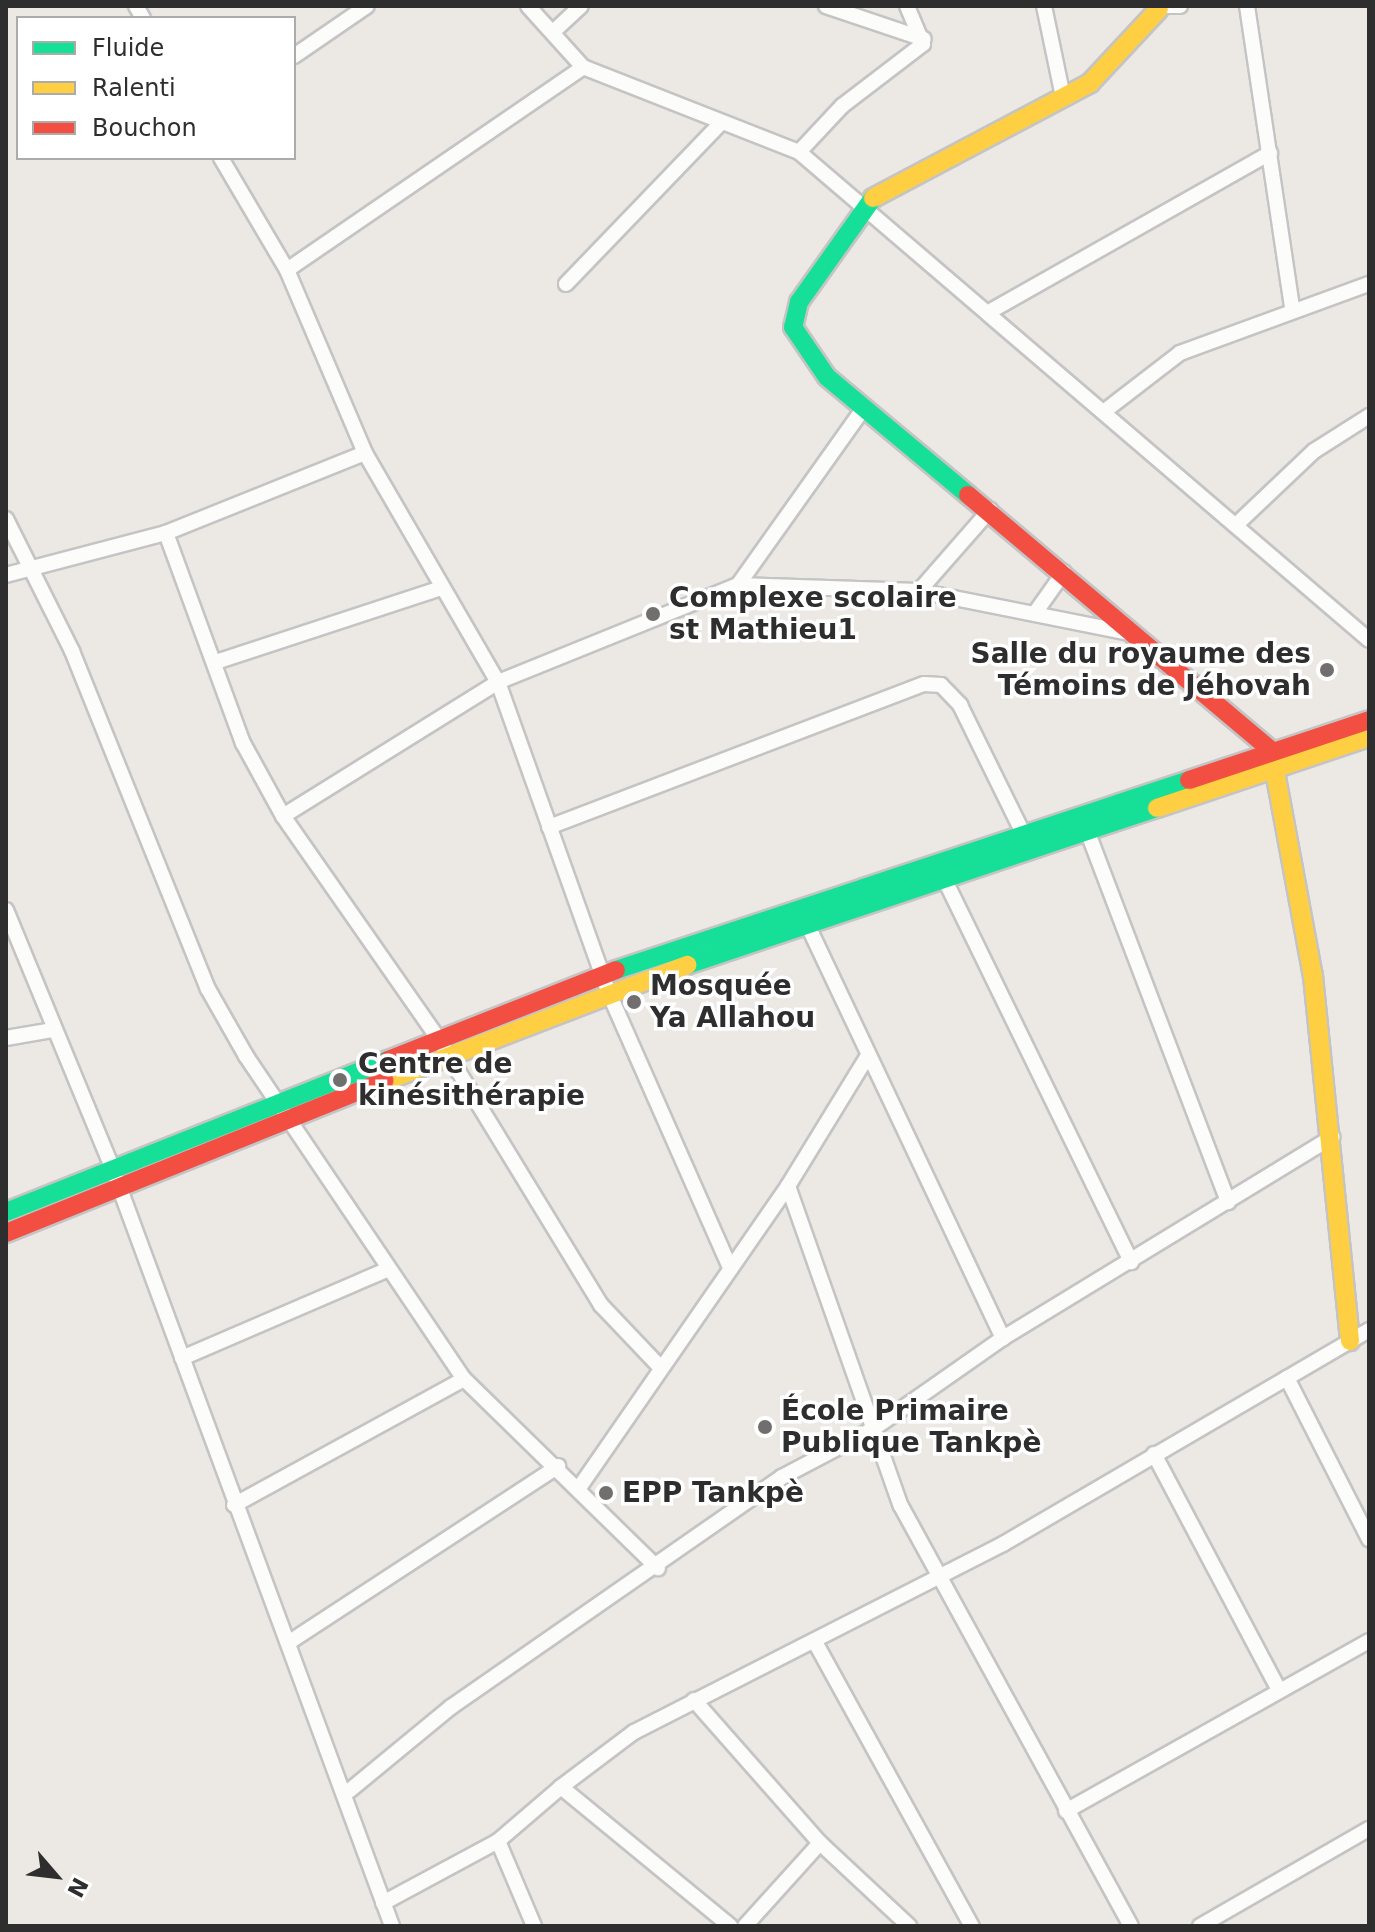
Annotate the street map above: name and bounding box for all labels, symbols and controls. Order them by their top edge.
legend [16,16,296,160]
text: Fluide [92,34,164,62]
text: Ralenti [92,74,176,102]
text: Bouchon [92,114,197,142]
place label: Complexe scolaire st Mathieu1 [669,581,957,647]
marker: Complexe scolaire st Mathieu1 [644,605,662,623]
place label: Salle du royaume des Témoins de Jéhovah [971,637,1311,703]
marker: Salle du royaume des Témoins de Jéhovah [1318,661,1336,679]
place label: Mosquée Ya Allahou [650,969,815,1035]
marker: Mosquée Ya Allahou [625,993,643,1011]
place label: Centre de kinésithérapie [358,1047,585,1113]
marker: Centre de kinésithérapie [329,1069,351,1091]
place label: École Primaire Publique Tankpè [781,1394,1041,1460]
marker: École Primaire Publique Tankpè [756,1418,774,1436]
place label: EPP Tankpè [622,1476,804,1510]
marker: EPP Tankpè [597,1484,615,1502]
north arrow [16,1836,96,1916]
text: N [62,1873,93,1901]

